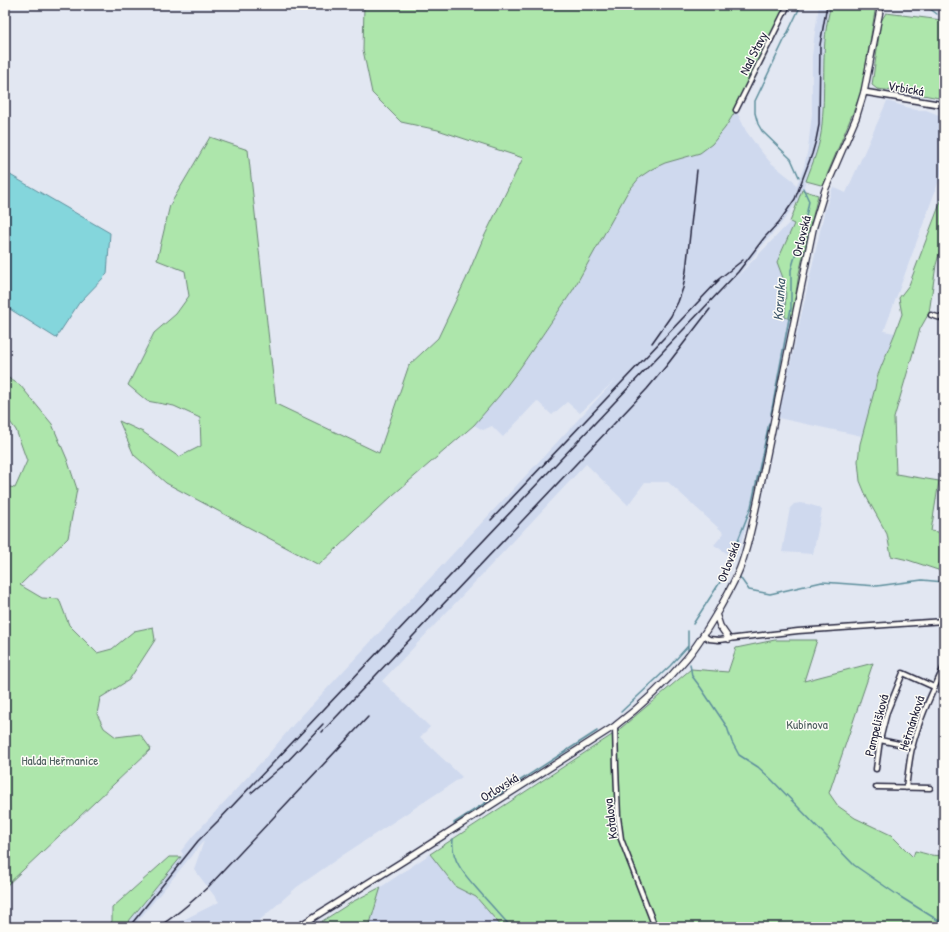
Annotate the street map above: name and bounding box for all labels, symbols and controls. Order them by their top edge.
street label: Nad Stavy [734,28,772,78]
street label: Vrbická [887,76,925,100]
street label: Orlovská [787,214,815,258]
water label: Korunka [768,277,790,321]
street label: Orlovská [712,539,744,585]
street label: Pampelišková [860,692,892,758]
street label: Heřmánková [894,693,928,753]
park label: Kubínova [786,715,828,733]
park label: Halda Heřmanice [22,751,99,769]
street label: Orlovská [477,768,521,806]
street label: Kotalova [599,798,621,840]

